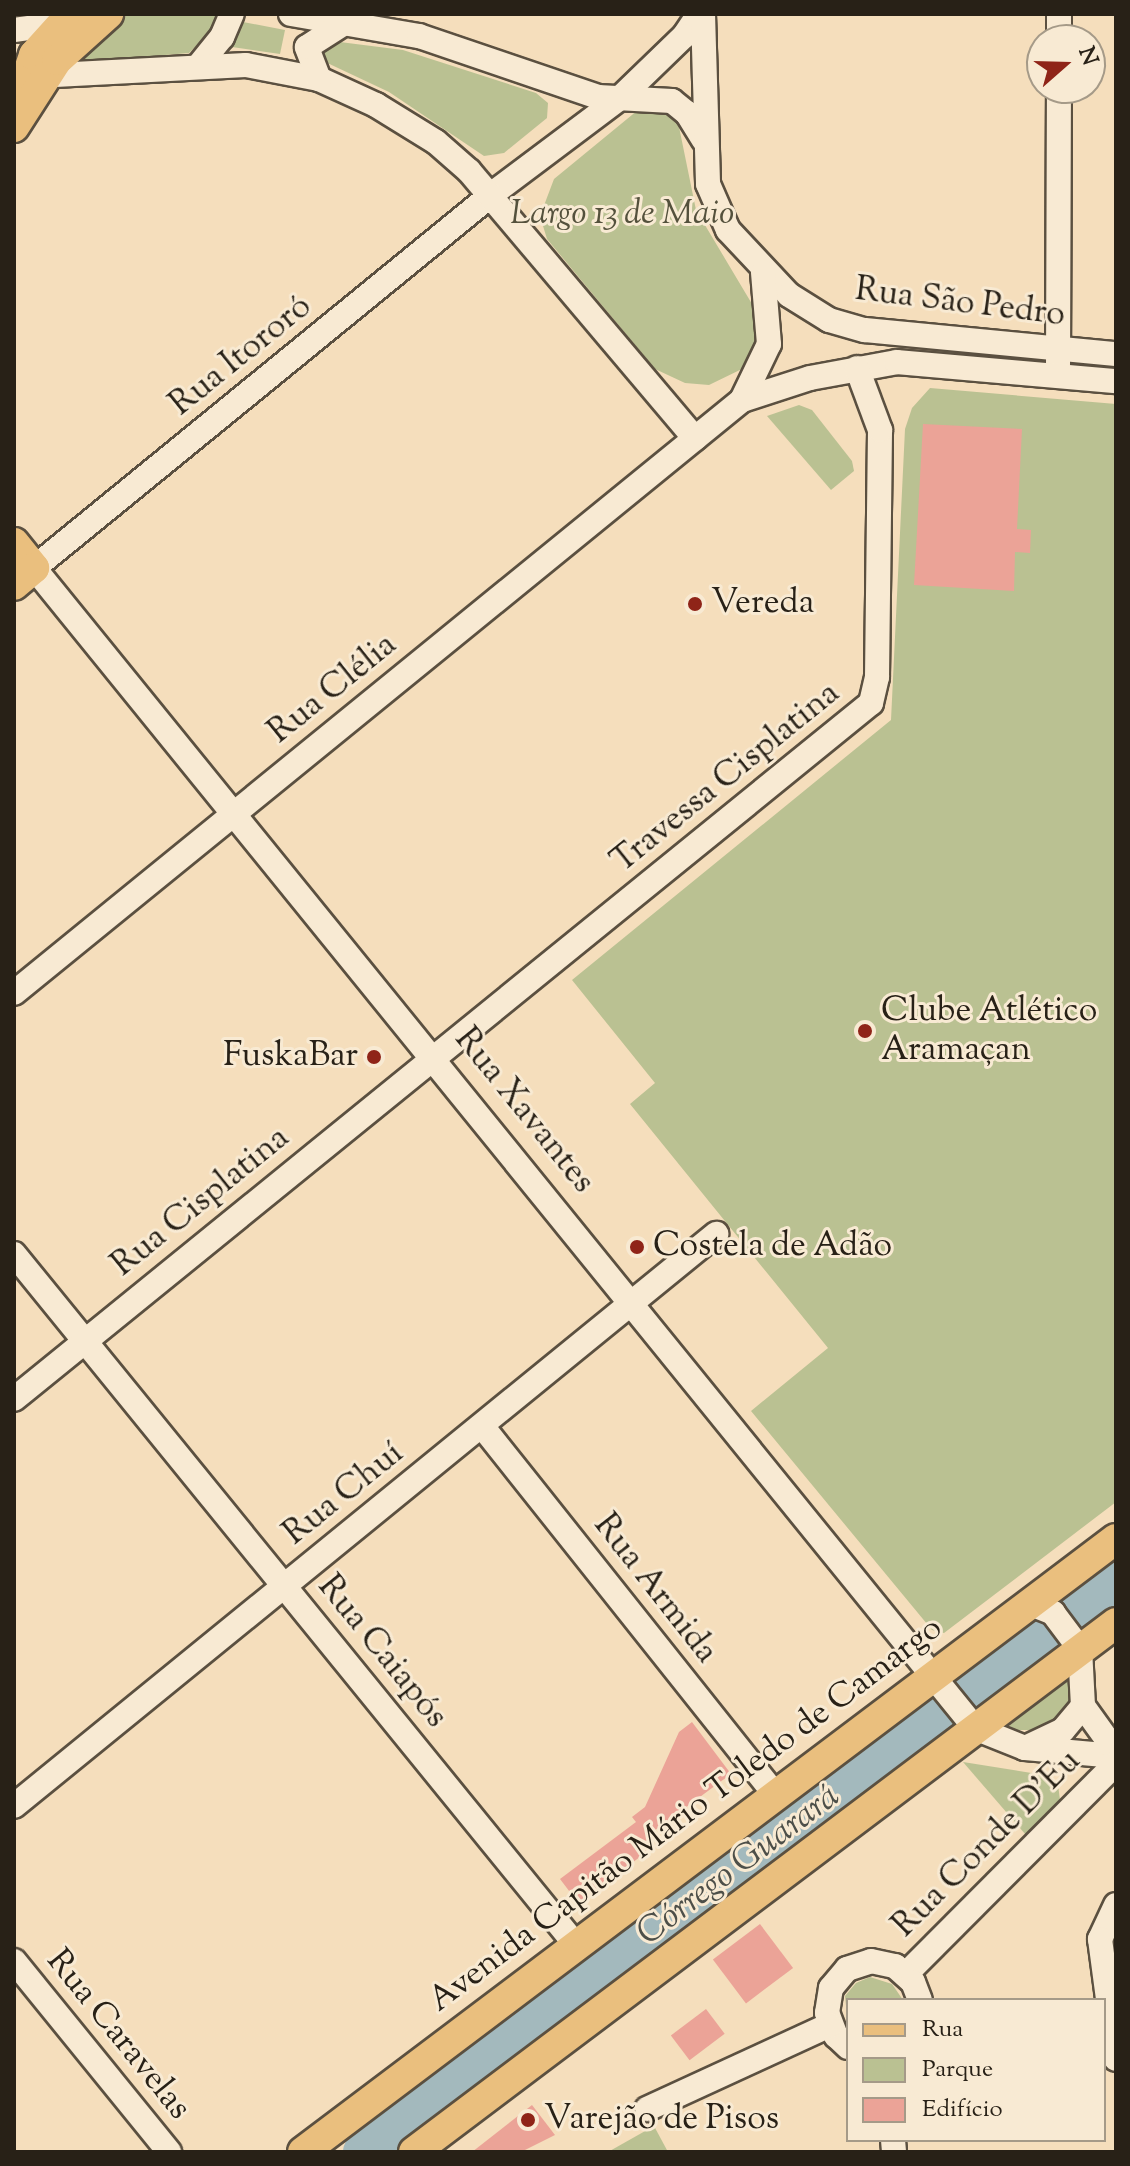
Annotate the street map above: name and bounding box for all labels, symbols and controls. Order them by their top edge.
north arrow [1026,24,1106,104]
text: N [1069,43,1105,70]
park label: Largo 13 de Maio [510,195,734,235]
street label: Rua São Pedro [853,270,1067,336]
street label: Rua Itororó [162,287,320,425]
place label: Vereda [711,584,814,624]
marker: Vereda [686,595,704,613]
street label: Rua Clélia [261,625,405,753]
street label: Travessa Cisplatina [604,674,848,882]
place label: Clube Atlético Aramaçan [881,991,1097,1070]
street label: Rua Xavantes [445,1020,603,1202]
marker: Clube Atlético Aramaçan [856,1022,874,1040]
place label: FuskaBar [223,1037,358,1077]
marker: FuskaBar [365,1048,383,1066]
street label: Rua Cisplatina [104,1118,298,1286]
place label: Costela de Adão [653,1227,892,1267]
marker: Costela de Adão [628,1238,646,1256]
street label: Rua Chuí [276,1433,412,1555]
street label: Rua Armida [584,1506,726,1672]
street label: Rua Caiapós [308,1568,456,1736]
street label: Avenida Capitão Mário Toledo de Camargo [421,1608,951,2022]
street label: Rua Conde D'Eu [885,1742,1089,1946]
water label: Córrego Guarará [629,1776,849,1956]
street label: Rua Caravelas [37,1942,199,2128]
legend [846,1998,1106,2142]
text: Rua [922,2013,963,2047]
text: Parque [922,2053,993,2087]
text: Edifício [922,2093,1003,2127]
place label: Varejão de Pisos [544,2100,779,2140]
marker: Varejão de Pisos [519,2111,537,2129]

